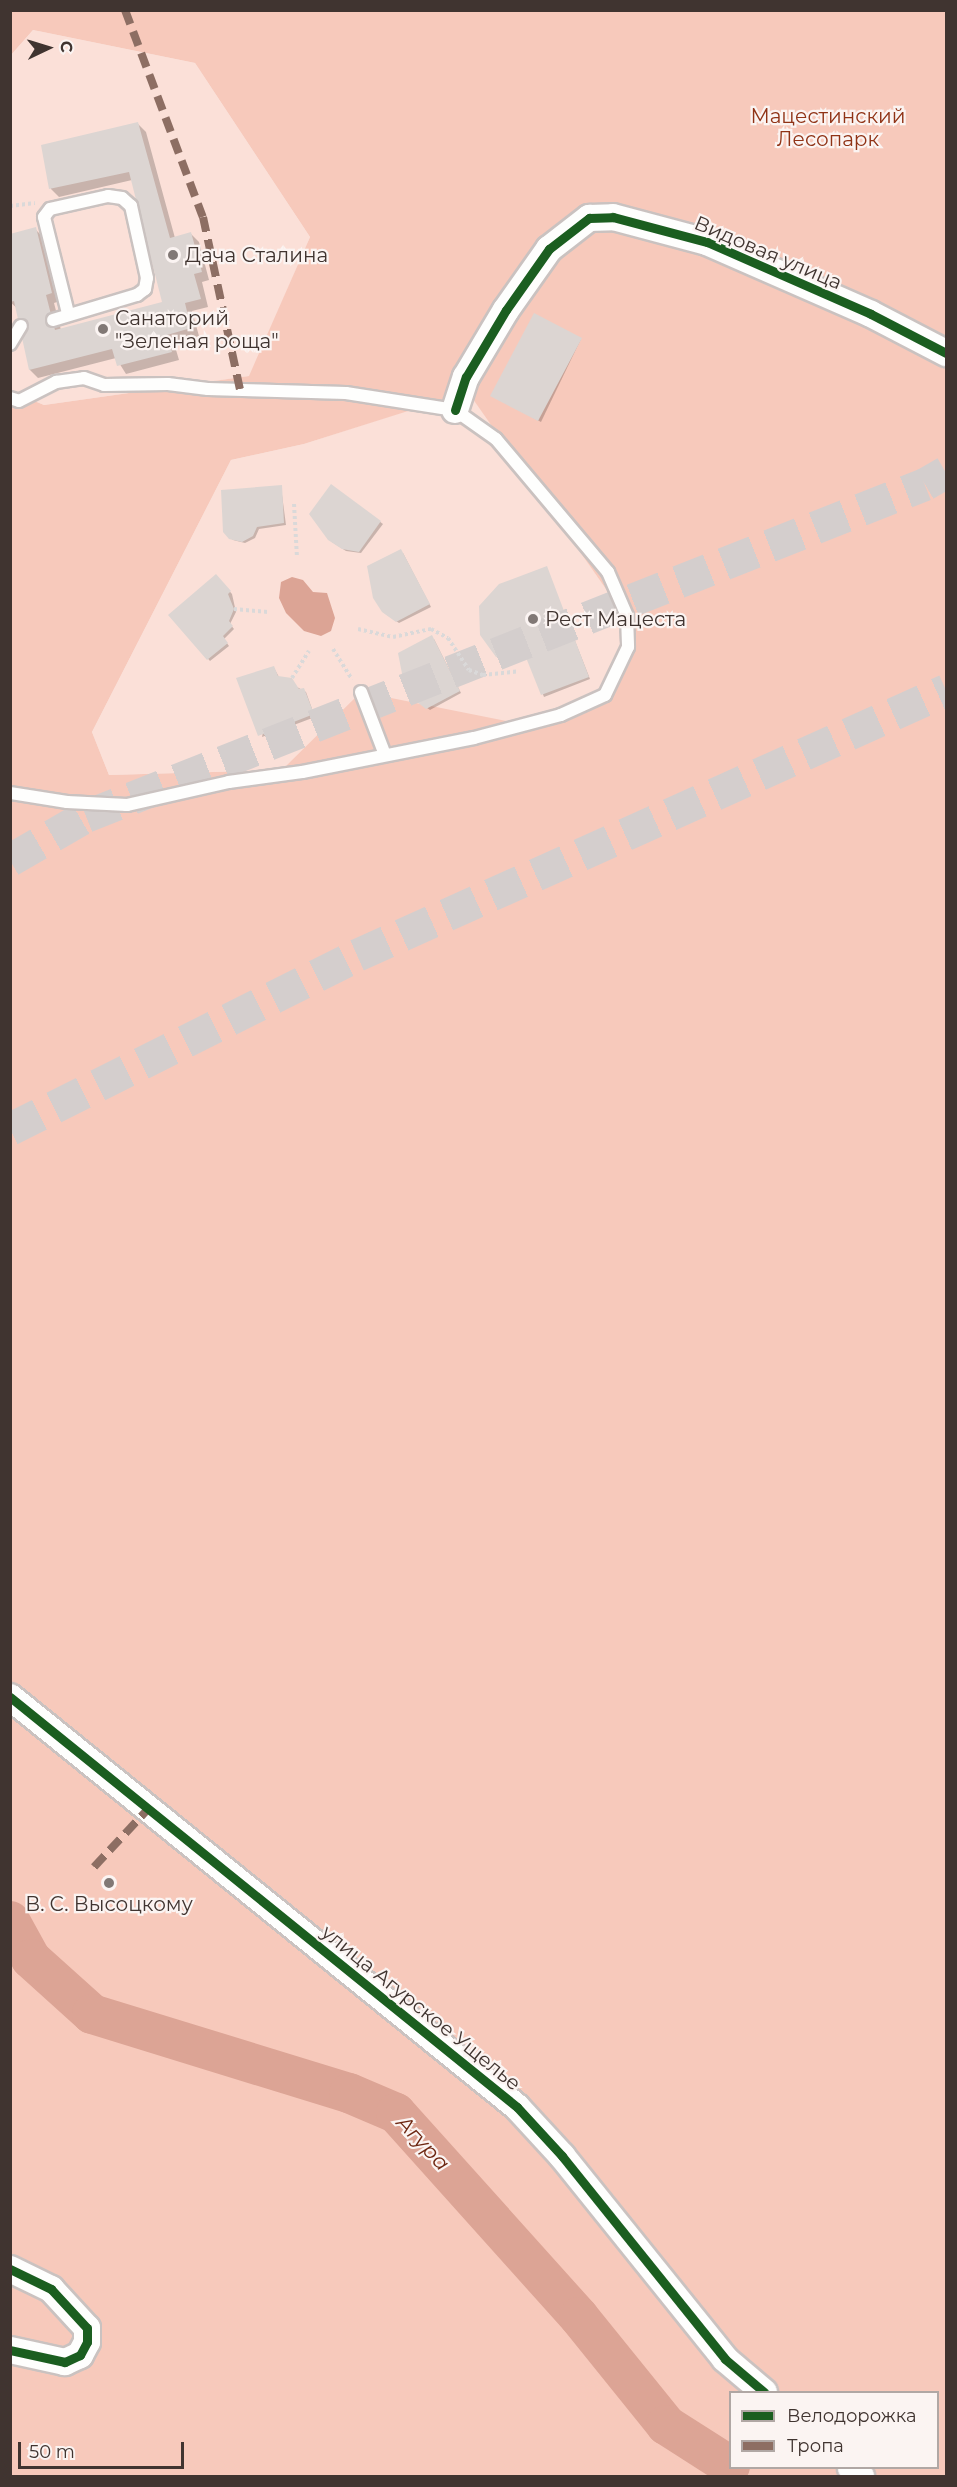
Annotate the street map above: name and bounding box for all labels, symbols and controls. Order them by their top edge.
north arrow [18,18,78,78]
text: С [57,40,76,53]
park label: Мацестинский Лесопарк [750,105,906,152]
street label: Видовая улица [691,211,845,295]
place label: Дача Сталина [185,243,328,267]
marker: Дача Сталина [166,248,180,262]
place label: Санаторий "Зеленая роща" [115,306,279,353]
marker: Санаторий "Зеленая роща" [96,322,110,336]
place label: Рест Мацеста [545,607,686,631]
marker: Рест Мацеста [526,612,540,626]
marker: В. С. Высоцкому [102,1876,116,1890]
place label: В. С. Высоцкому [25,1892,193,1916]
street label: улица Агурское Ущелье [316,1920,526,2096]
water label: Агура [391,2110,455,2176]
legend [729,2391,939,2469]
text: Велодорожка [787,2405,916,2427]
scale bar [21,2430,188,2468]
text: Тропа [787,2435,844,2457]
text: 50 m [29,2441,75,2463]

